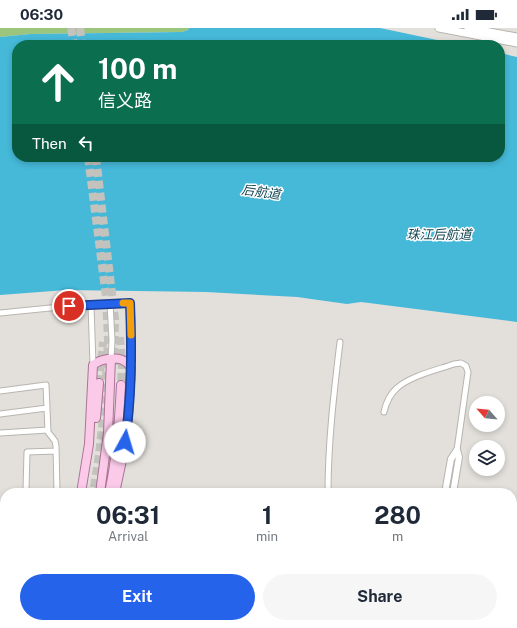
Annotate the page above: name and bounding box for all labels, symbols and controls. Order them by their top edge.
text: 06:30 [20,6,63,23]
text: 100 m [98,52,177,85]
icon: ahead [32,56,84,108]
text: 信义路 [98,90,152,111]
icon: left [75,132,97,154]
text: Then [32,135,67,152]
water label: 后航道 [241,182,283,202]
water label: 珠江后航道 [406,227,473,242]
pin [52,289,86,323]
icon: arrive [58,295,80,317]
north arrow [469,396,505,432]
map controls [469,396,505,476]
position arrow [104,421,146,463]
button: layers [469,440,505,476]
text: 06:31 [96,501,160,529]
text: 1 [262,501,272,529]
text: 280 [374,501,421,529]
text: Arrival [108,529,148,544]
text: min [256,529,278,544]
text: m [392,529,403,544]
button: Exit [20,574,255,620]
button: Share [263,574,497,620]

